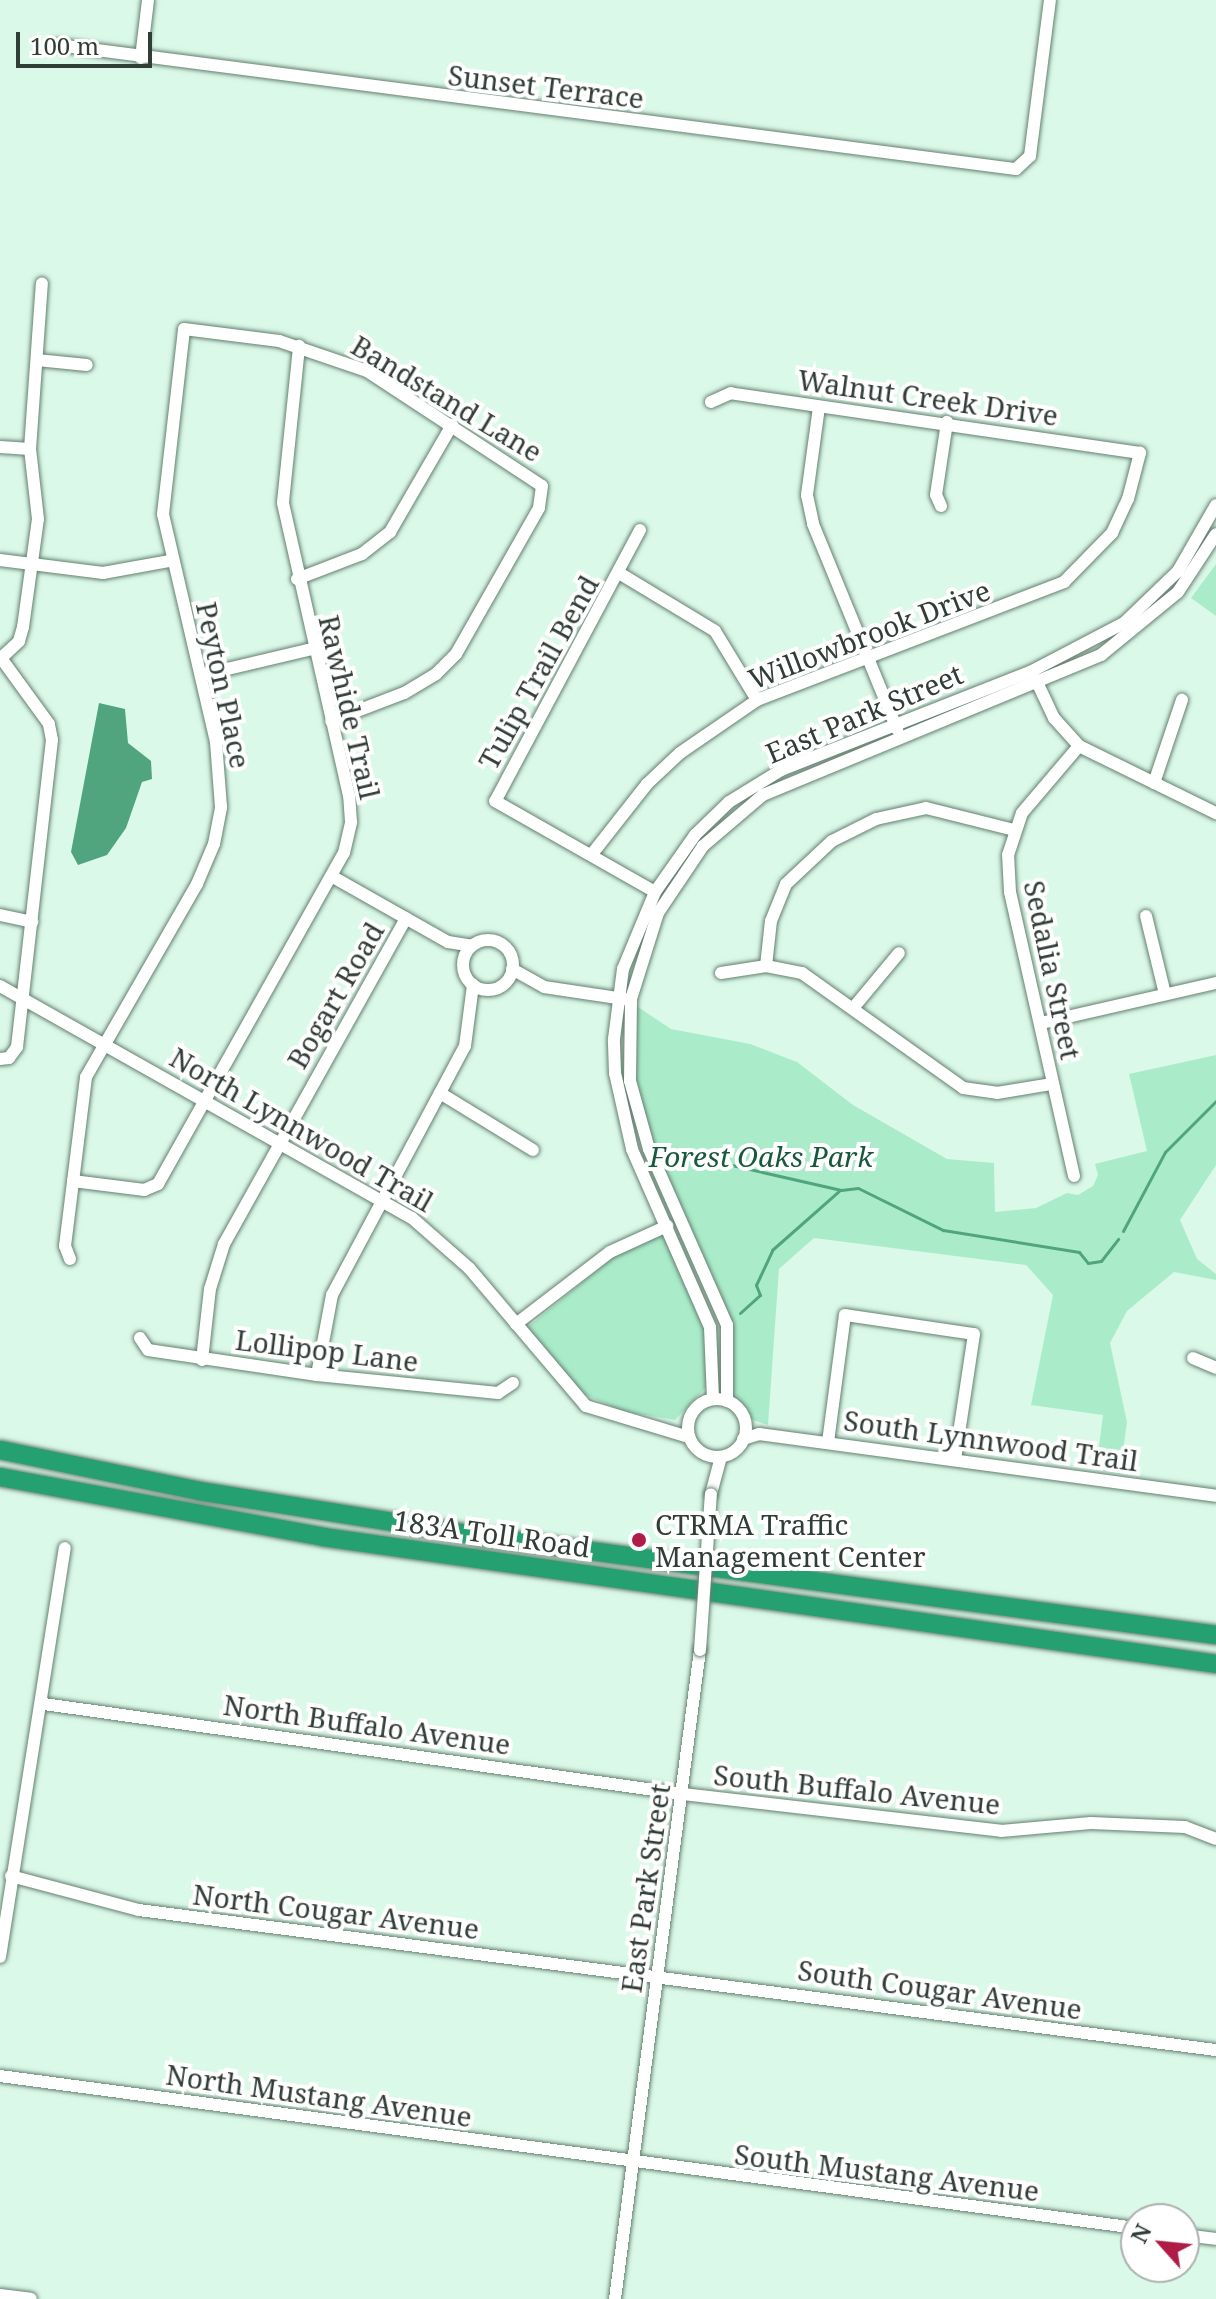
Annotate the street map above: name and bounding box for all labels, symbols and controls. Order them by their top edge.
scale bar [20,16,156,66]
text: 100 m [30,29,99,62]
street label: Sunset Terrace [446,57,646,115]
street label: Bandstand Lane [346,328,548,468]
street label: Walnut Creek Drive [796,362,1060,432]
street label: Tulip Trail Bend [471,569,605,775]
street label: Willowbrook Drive [743,572,995,696]
street label: Peyton Place [190,599,258,771]
street label: Rawhide Trail [313,612,387,802]
street label: East Park Street [761,656,967,770]
street label: Sedalia Street [1018,878,1088,1062]
street label: Bogart Road [280,916,390,1074]
street label: North Lynnwood Trail [164,1040,440,1218]
park label: Forest Oaks Park [649,1139,873,1173]
street label: Lollipop Lane [234,1322,420,1378]
street label: South Lynnwood Trail [842,1403,1140,1477]
street label: 183A Toll Road [392,1503,592,1563]
place label: CTRMA Traffic Management Center [655,1507,926,1573]
marker: CTRMA Traffic Management Center [630,1531,648,1549]
street label: North Buffalo Avenue [221,1687,513,1761]
street label: South Buffalo Avenue [712,1757,1002,1821]
street label: East Park Street [614,1781,676,1995]
street label: North Cougar Avenue [191,1877,481,1945]
street label: South Cougar Avenue [796,1952,1084,2026]
street label: North Mustang Avenue [164,2057,474,2133]
street label: South Mustang Avenue [733,2137,1041,2207]
north arrow [1120,2203,1200,2283]
text: N [1123,2218,1158,2248]

